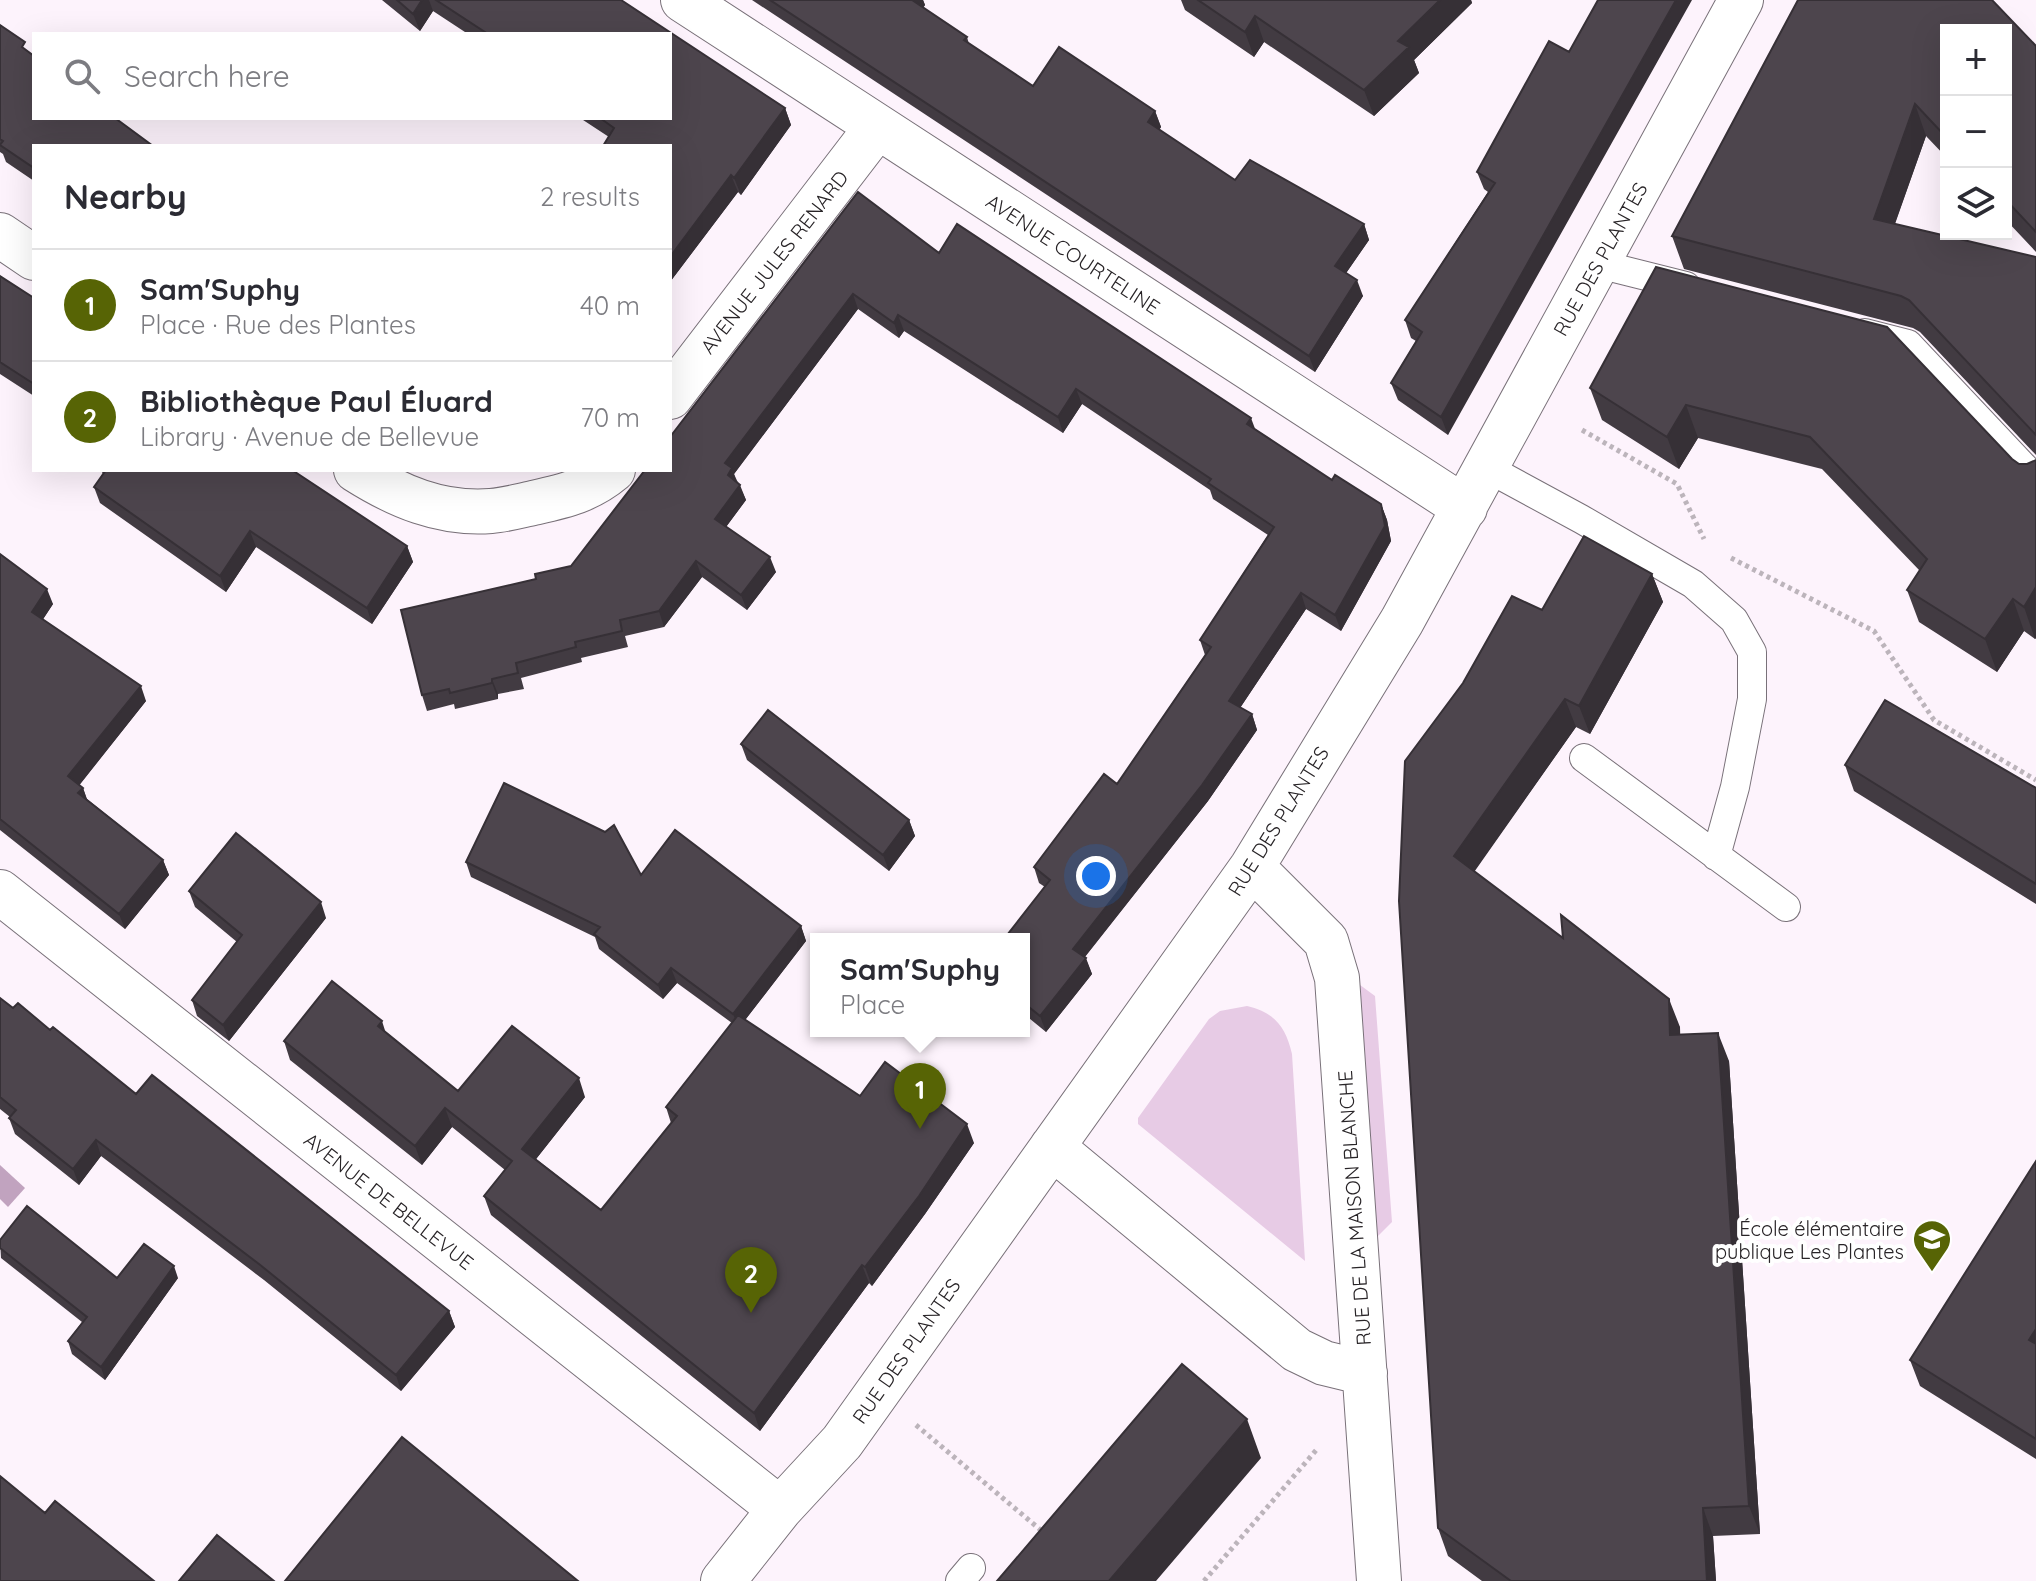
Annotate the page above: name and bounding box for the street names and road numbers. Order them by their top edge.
street label: AVENUE JULES RENARD [695,165,853,359]
street label: RUE DES PLANTES [1547,178,1653,340]
street label: AVENUE COURTELINE [981,188,1165,320]
street label: RUE DES PLANTES [1222,742,1334,900]
street label: RUE DE LA MAISON BLANCHE [1332,1070,1376,1346]
street label: AVENUE DE BELLEVUE [299,1127,479,1275]
street label: RUE DES PLANTES [847,1274,965,1428]

